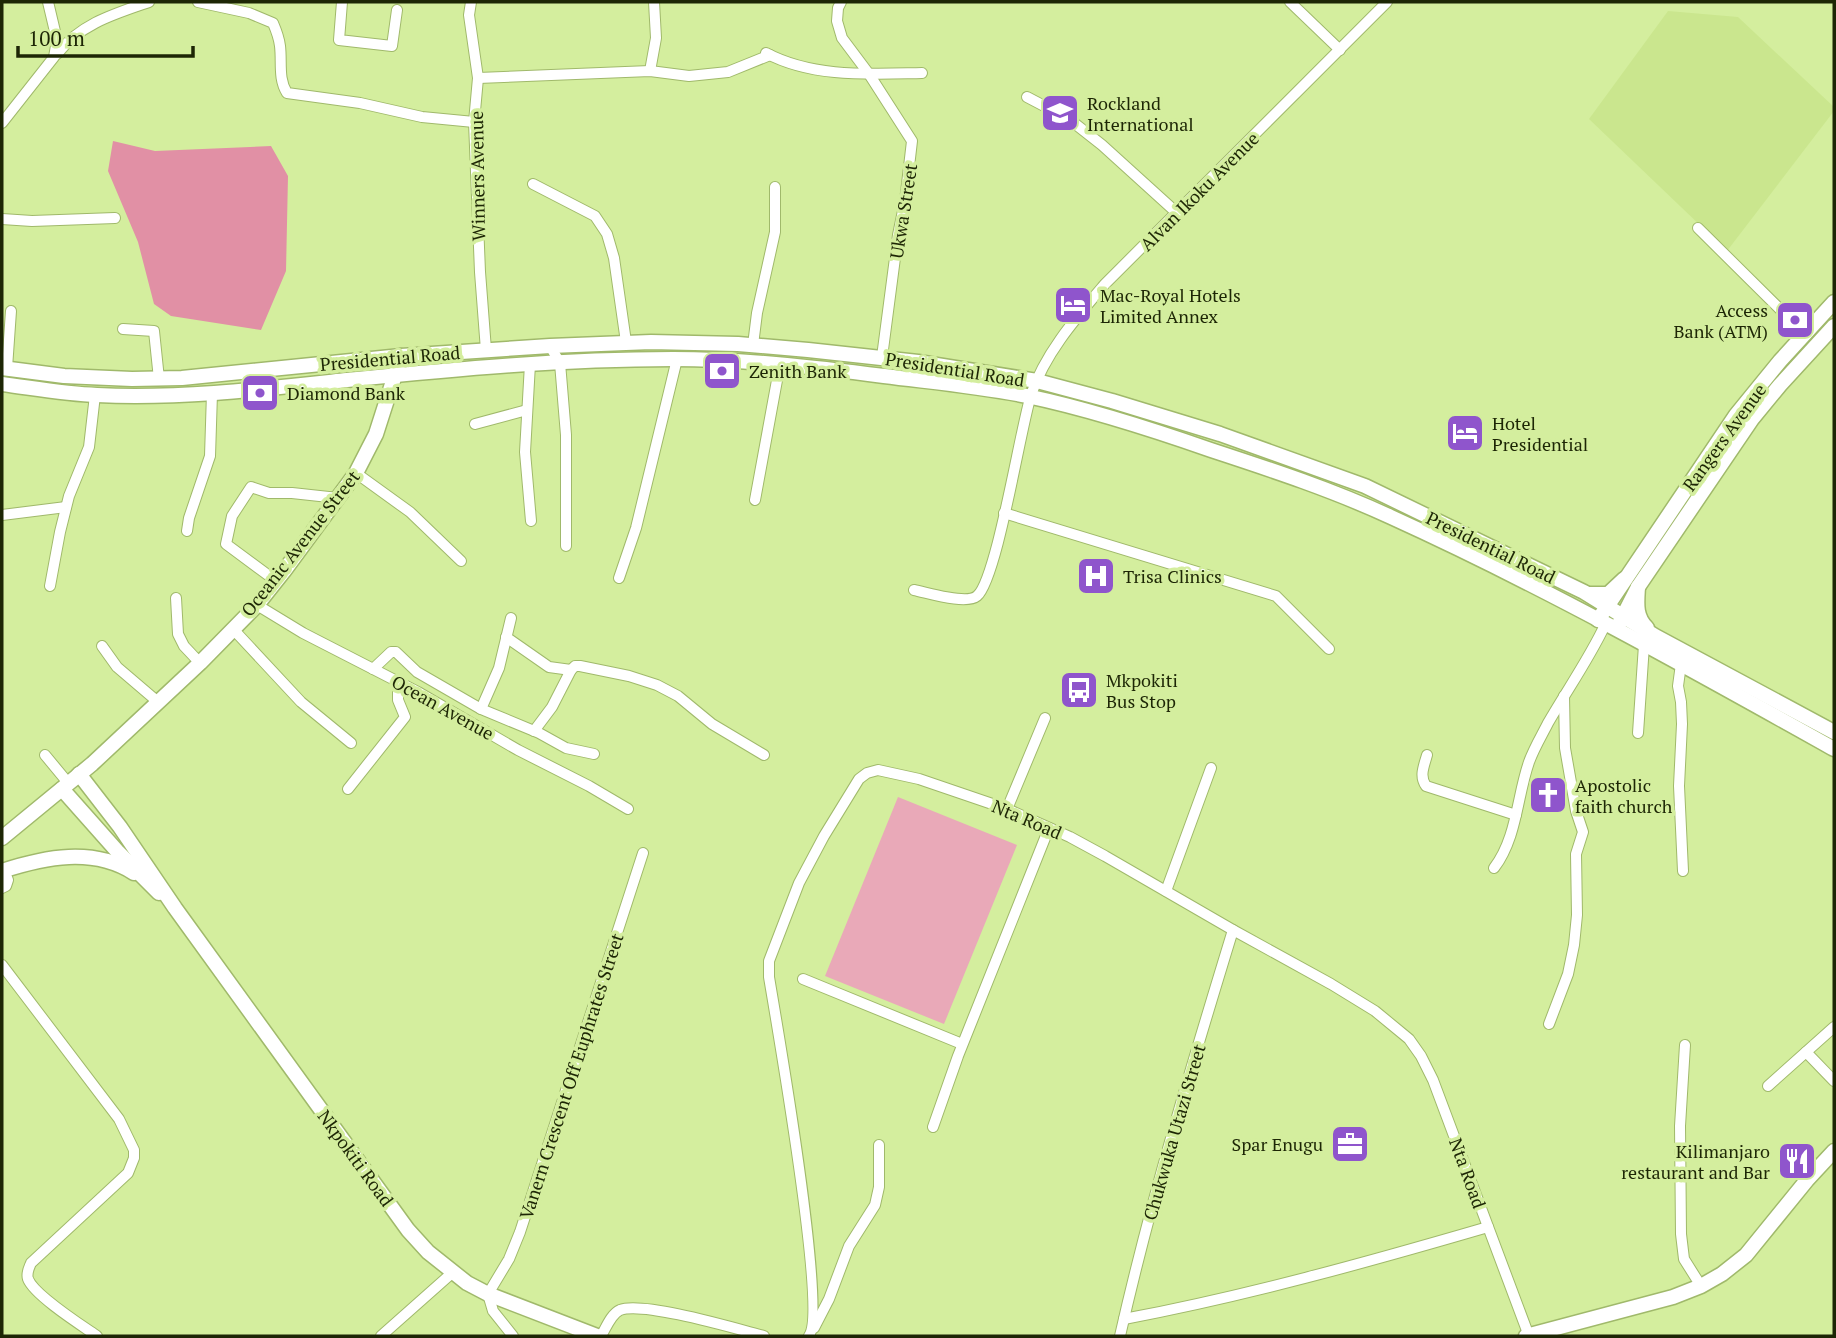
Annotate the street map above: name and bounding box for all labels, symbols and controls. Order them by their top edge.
scale bar [18,14,192,58]
text: 100 m [28,24,85,52]
place label: Rockland International [1087,91,1194,136]
school or university icon: Rockland International [1039,92,1081,134]
street label: Winners Avenue [464,111,490,241]
street label: Alvan Ikoku Avenue [1134,126,1264,256]
street label: Ukwa Street [884,161,922,260]
place label: Mac-Royal Hotels Limited Annex [1100,283,1241,328]
hotel icon: Mac-Royal Hotels Limited Annex [1052,284,1094,326]
place label: Access Bank (ATM) [1674,298,1768,343]
bank icon: Access Bank (ATM) [1774,299,1816,341]
street label: Presidential Road [319,340,461,376]
street label: Presidential Road [884,346,1026,392]
bank icon: Zenith Bank [701,350,743,392]
place label: Zenith Bank [749,359,847,383]
bank icon: Diamond Bank [239,372,281,414]
street label: Rangers Avenue [1677,378,1771,496]
place label: Diamond Bank [287,381,406,405]
place label: Hotel Presidential [1492,411,1588,456]
hotel icon: Hotel Presidential [1444,412,1486,454]
street label: Oceanic Avenue Street [235,465,365,621]
street label: Presidential Road [1422,505,1560,589]
hospital icon: Trisa Clinics [1075,555,1117,597]
place label: Trisa Clinics [1123,564,1222,588]
place label: Mkpokiti Bus Stop [1106,668,1178,713]
street label: Ocean Avenue [388,669,498,745]
bus stop icon: Mkpokiti Bus Stop [1058,669,1100,711]
place label: Apostolic faith church [1575,773,1673,818]
church icon: Apostolic faith church [1527,774,1569,816]
street label: Nta Road [988,794,1066,844]
street label: Vanern Crescent Off Euphrates Street [513,930,629,1222]
street label: Chukwuka Utazi Street [1137,1041,1211,1223]
street label: Nkpokiti Road [313,1105,399,1211]
office icon: Spar Enugu [1329,1123,1371,1165]
place label: Spar Enugu [1231,1132,1323,1156]
street label: Nta Road [1444,1134,1492,1212]
place label: Kilimanjaro restaurant and Bar [1621,1139,1770,1184]
restaurant icon: Kilimanjaro restaurant and Bar [1776,1140,1818,1182]

